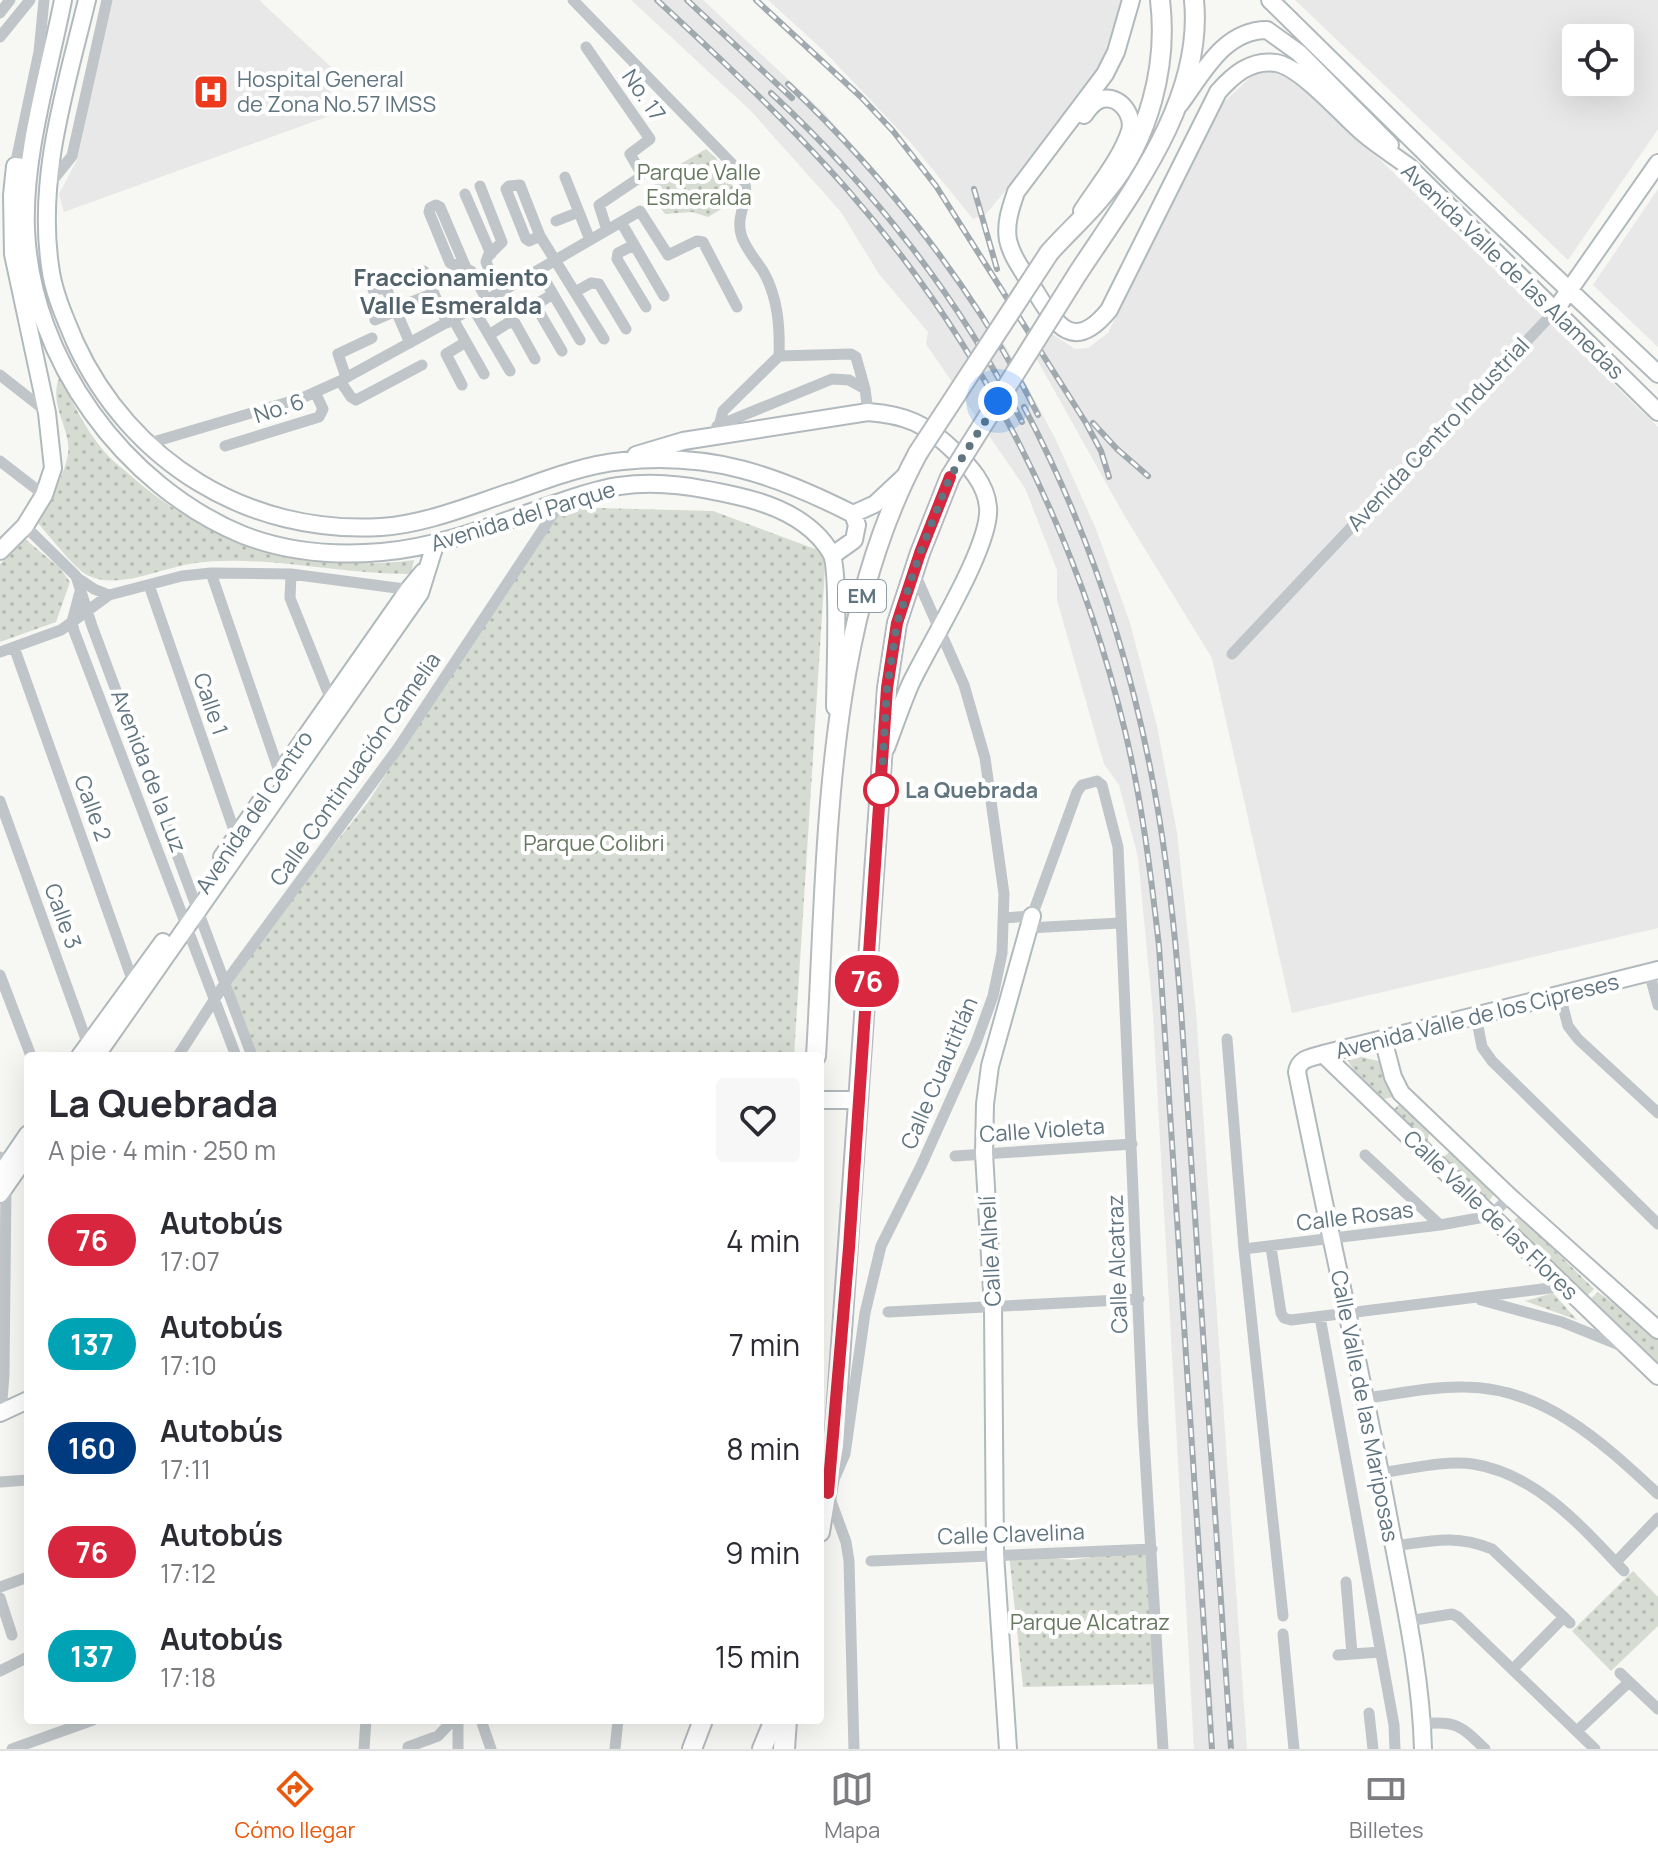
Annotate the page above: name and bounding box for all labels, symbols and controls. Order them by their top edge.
map controls [1562,24,1634,96]
button: locate [1562,24,1634,96]
street label: No. 17 [615,63,673,127]
place label: Hospital General de Zona No.57 IMSS [237,64,436,119]
hospital icon: Hospital General de Zona No.57 IMSS [192,73,230,111]
street label: Avenida Valle de las Alamedas [1395,156,1631,386]
park label: Parque Valle Esmeralda [637,157,761,212]
district label: Fraccionamiento Valle Esmeralda [354,260,548,321]
street label: Avenida Centro Industrial [1340,331,1536,537]
your location [978,381,1018,421]
street label: No. 6 [250,386,308,430]
street label: Avenida del Parque [427,474,619,558]
road number: EM [838,580,886,612]
street label: Calle Continuación Camelia [263,646,447,892]
street label: Calle 1 [186,669,236,739]
street label: Avenida de la Luz [104,685,194,857]
street label: Avenida del Centro [188,725,320,899]
street label: Calle 2 [67,771,119,845]
marker: La Quebrada [864,773,898,807]
place label: La Quebrada [905,775,1038,805]
park label: Parque Colibri [523,828,665,858]
street label: Calle 3 [37,879,89,953]
line badge: 76 [831,955,903,1007]
text: 76 [851,962,883,1000]
street label: Avenida Valle de los Cipreses [1332,966,1622,1066]
street label: Calle Cuautitlán [893,992,985,1154]
text: La Quebrada [48,1076,278,1128]
button: heart [716,1078,800,1162]
street label: Calle Violeta [978,1111,1106,1149]
street label: Calle Valle de las Flores [1397,1123,1585,1307]
text: A pie · 4 min · 250 m [48,1132,276,1168]
street label: Calle Alcatraz [1100,1194,1134,1334]
street label: Calle Rosas [1295,1194,1415,1238]
street label: Calle Alhelí [972,1195,1008,1307]
text: Autobús [160,1202,283,1243]
text: 4 min [726,1220,800,1261]
text: 76 [76,1221,108,1259]
text: 17:07 [160,1243,220,1279]
street label: Calle Valle de las Mariposas [1324,1268,1406,1544]
text: Autobús [160,1306,283,1347]
text: 7 min [729,1324,800,1365]
text: 137 [70,1325,114,1363]
text: 17:10 [160,1347,217,1383]
text: Autobús [160,1410,283,1451]
text: 8 min [726,1428,800,1469]
text: 160 [68,1429,116,1467]
text: 17:11 [160,1451,211,1487]
text: Autobús [160,1514,283,1555]
street label: Calle Clavelina [937,1516,1085,1552]
text: 9 min [725,1532,800,1573]
text: 76 [76,1533,108,1571]
text: 17:12 [160,1555,216,1591]
park label: Parque Alcatraz [1010,1607,1170,1637]
text: Autobús [160,1618,283,1659]
text: 15 min [715,1636,800,1677]
text: 137 [70,1637,114,1675]
text: 17:18 [160,1659,216,1695]
tab: Cómo llegar [234,1767,355,1845]
tab: Mapa [824,1767,880,1845]
tab: Billetes [1349,1767,1424,1845]

